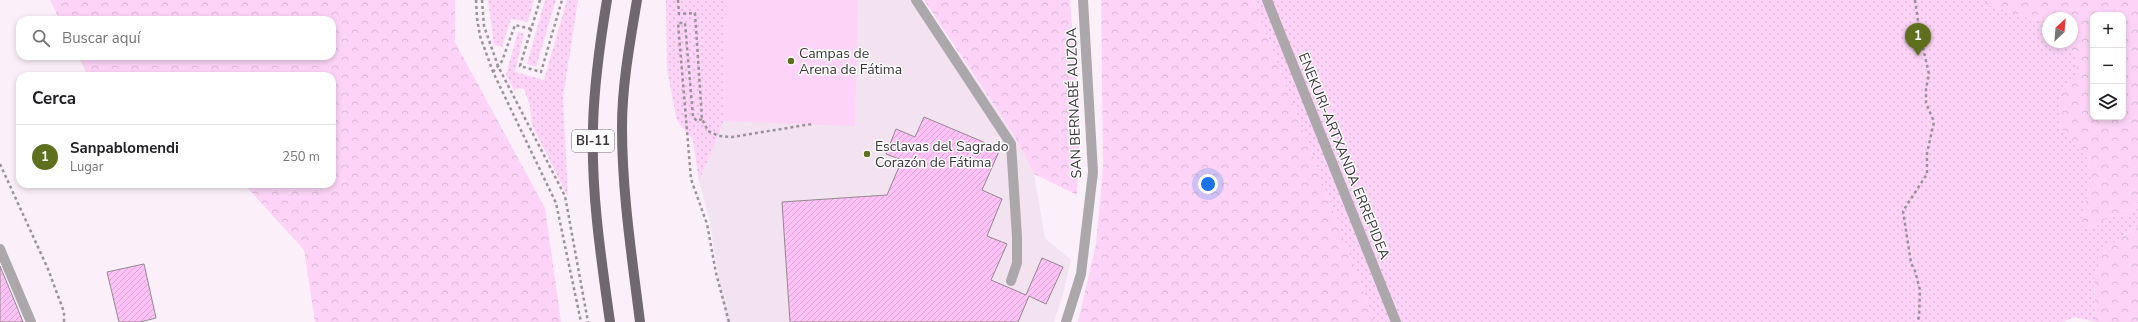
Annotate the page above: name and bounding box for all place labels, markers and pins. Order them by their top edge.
pin: 1 [1905,23,1931,56]
place label: Campas de Arena de Fátima [799,44,902,79]
marker: Campas de Arena de Fátima [786,56,796,66]
place label: Esclavas del Sagrado Corazón de Fátima [875,137,1009,172]
marker: Esclavas del Sagrado Corazón de Fátima [862,149,872,159]

